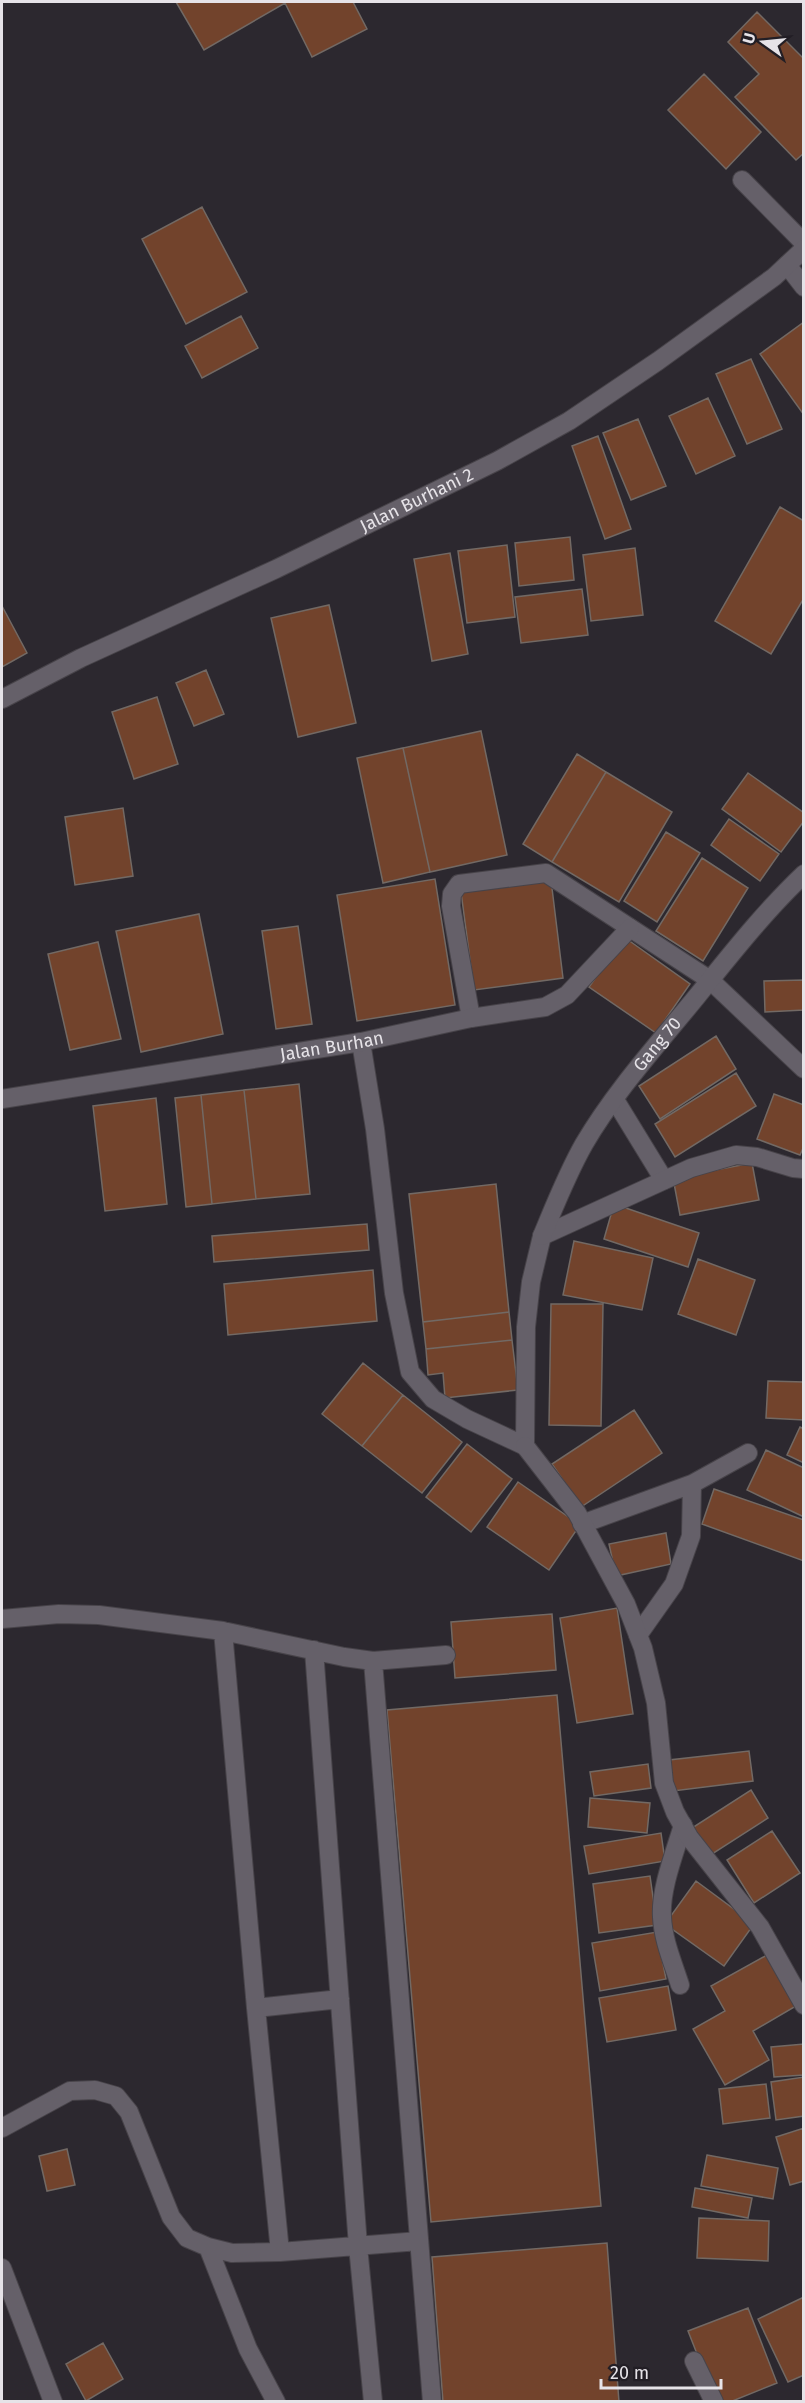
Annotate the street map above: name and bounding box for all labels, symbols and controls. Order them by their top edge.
north arrow [733,12,793,72]
text: U [738,31,760,46]
street label: Jalan Burhani 2 [356,463,477,537]
street label: Gang 70 [628,1013,686,1076]
street label: Jalan Burhan [278,1026,386,1066]
scale bar [601,2352,721,2390]
text: 20 m [610,2362,649,2384]

